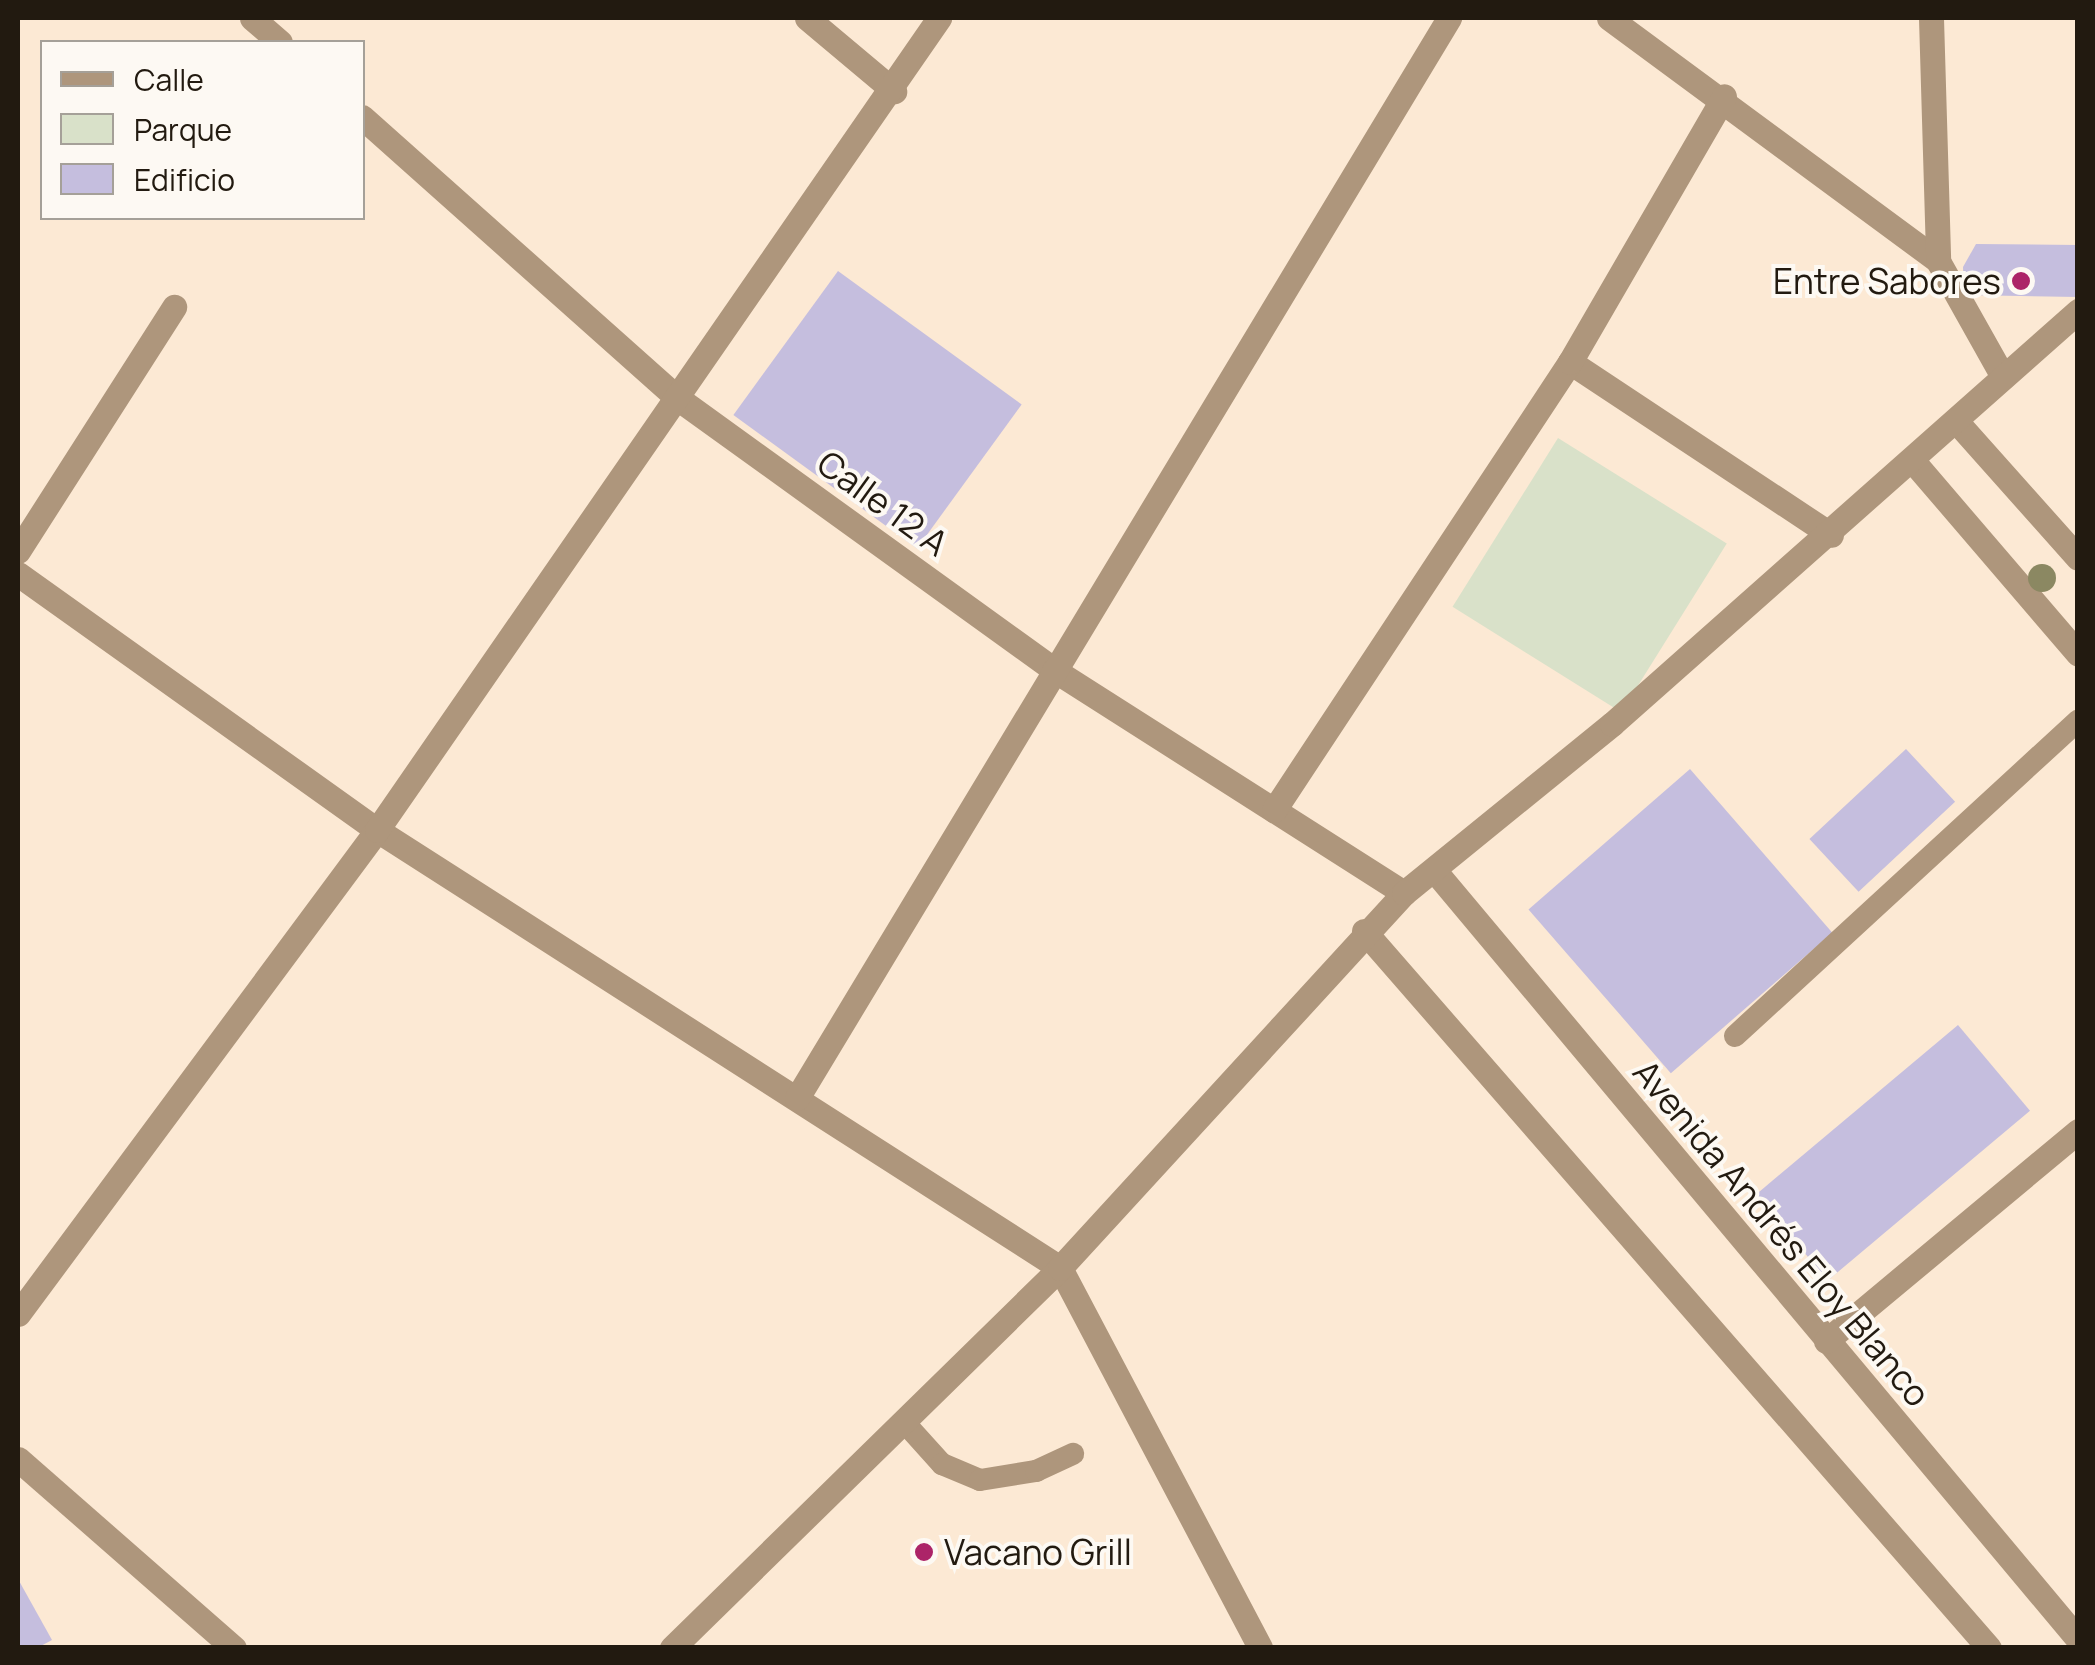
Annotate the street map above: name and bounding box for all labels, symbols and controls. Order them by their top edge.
legend [40,40,365,220]
text: Calle [134,59,204,100]
text: Parque [134,109,232,150]
text: Edificio [134,159,235,200]
place label: Entre Sabores [1773,260,2001,302]
marker: Entre Sabores [2010,270,2032,292]
street label: Calle 12 A [810,442,956,564]
street label: Avenida Andrés Eloy Blanco [1625,1051,1939,1415]
place label: Vacano Grill [944,1531,1132,1573]
marker: Vacano Grill [913,1541,935,1563]

